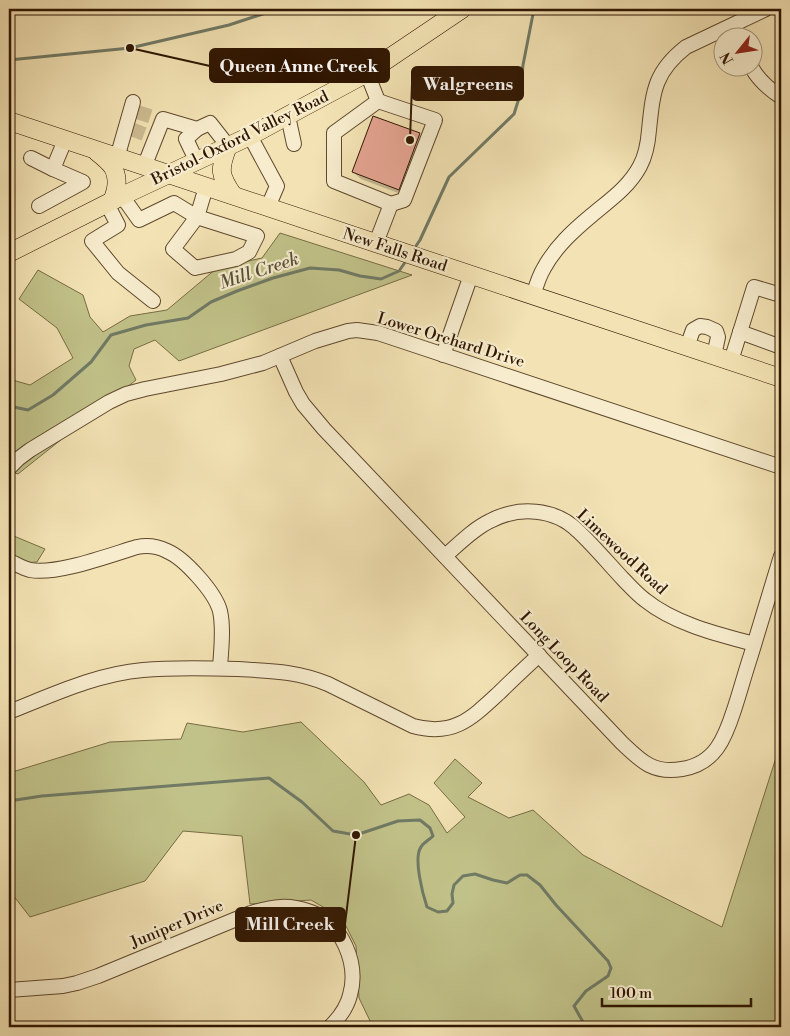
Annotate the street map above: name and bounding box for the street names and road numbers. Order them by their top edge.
street label: Bristol-Oxford Valley Road [147,86,332,190]
street label: New Falls Road [340,224,450,276]
street label: Lower Orchard Drive [375,308,527,372]
street label: Limewood Road [573,505,671,599]
street label: Long Loop Road [515,607,613,707]
street label: Juniper Drive [127,895,227,953]

